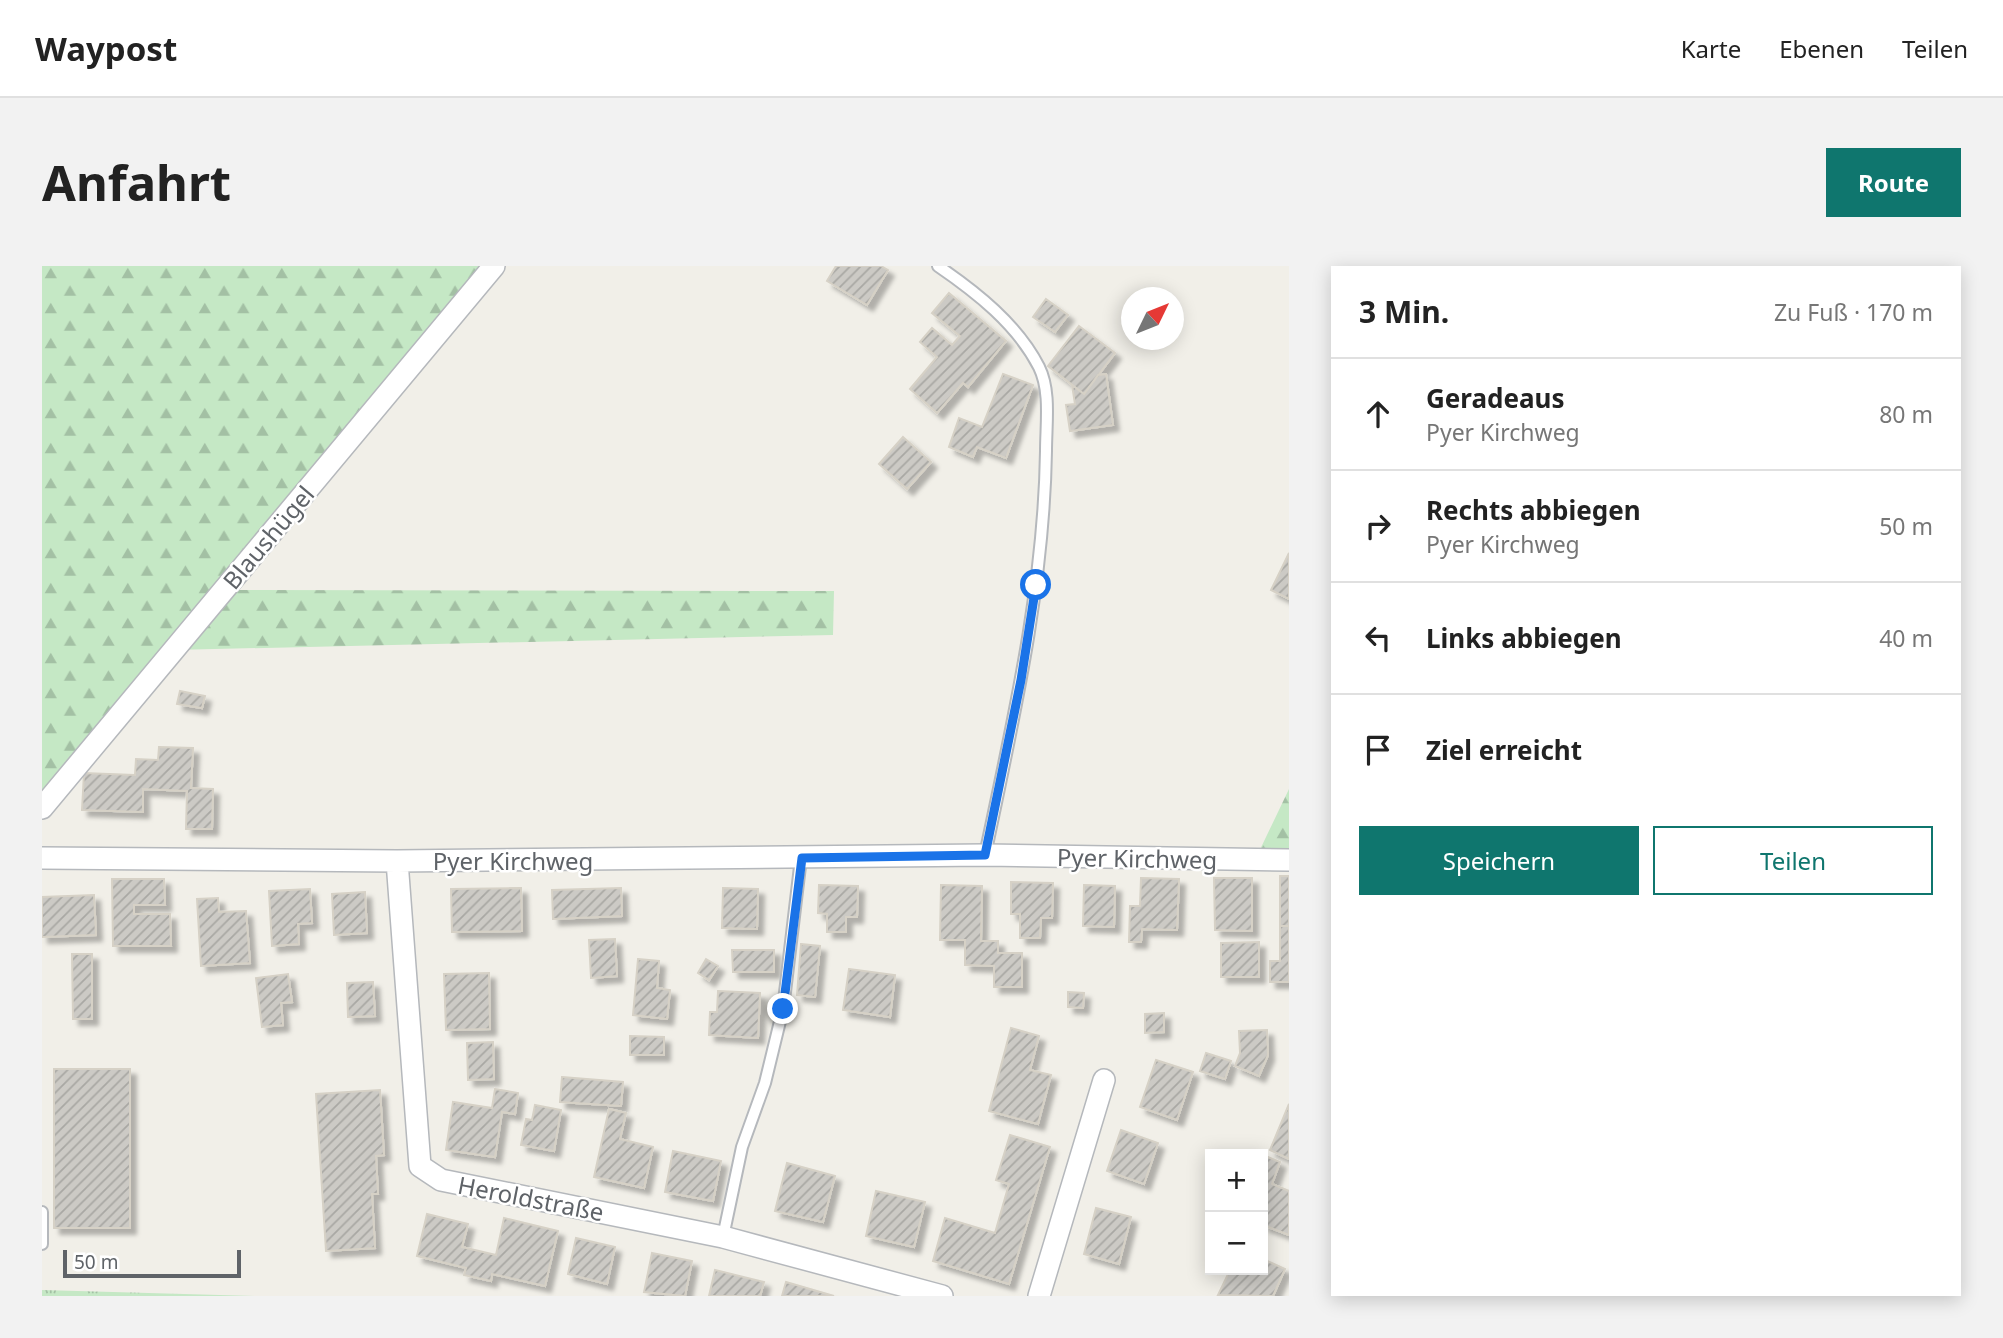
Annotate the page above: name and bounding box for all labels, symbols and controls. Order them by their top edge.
text: Waypost [35,26,177,71]
text: Karte [1681,32,1741,65]
text: Ebenen [1779,32,1864,65]
text: Teilen [1902,32,1968,65]
button: Route [1826,148,1961,217]
text: Anfahrt [42,149,231,215]
north arrow [1121,287,1184,350]
text: 3 Min. [1359,291,1449,332]
text: Zu Fuß · 170 m [1774,296,1933,328]
text: Geradeaus [1426,380,1565,416]
icon: ahead [1359,395,1397,433]
text: 80 m [1879,398,1933,430]
text: Pyer Kirchweg [1426,416,1580,448]
street label: Blaushügel [215,478,321,596]
text: Rechts abbiegen [1426,492,1641,528]
icon: right [1359,507,1397,545]
text: 50 m [1879,510,1933,542]
text: Pyer Kirchweg [1426,528,1580,560]
route start [1020,569,1051,600]
icon: left [1359,619,1397,657]
text: Links abbiegen [1426,620,1622,656]
text: 40 m [1879,622,1933,654]
icon: arrive [1359,731,1397,769]
text: Ziel erreicht [1426,732,1582,768]
button: Speichern [1359,826,1639,895]
button: Teilen [1653,826,1933,895]
street label: Pyer Kirchweg [1056,840,1218,876]
street label: Pyer Kirchweg [433,844,593,877]
route end [767,993,798,1024]
map controls [1205,1149,1268,1275]
button: + [1205,1149,1268,1212]
street label: Heroldstraße [455,1168,607,1228]
button: − [1205,1212,1268,1275]
scale bar [63,1247,242,1279]
text: 50 m [74,1249,118,1275]

